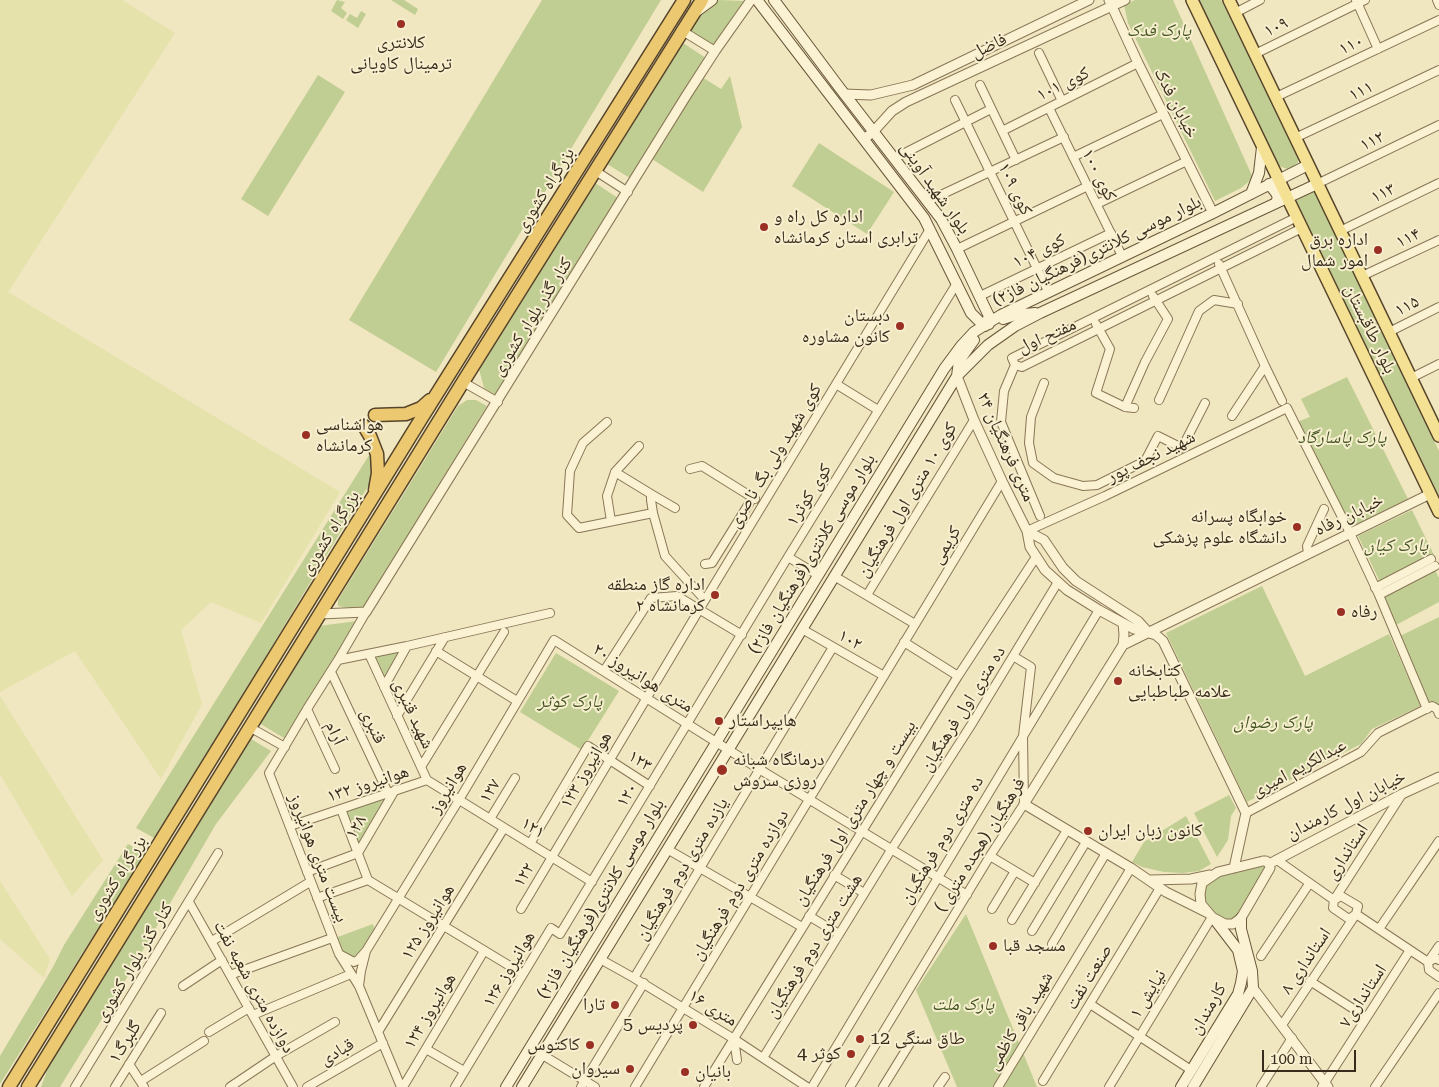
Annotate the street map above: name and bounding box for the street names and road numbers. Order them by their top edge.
street label: ۱۰۹ [1260,12,1292,42]
street label: فاضل [968,28,1010,64]
street label: ۱۱۰ [1335,30,1367,60]
street label: کوی ۱۰۱ [1033,62,1093,106]
street label: خیابان فدک [1149,64,1203,142]
street label: ۱۱۱ [1345,76,1377,106]
street label: ۱۱۲ [1356,126,1388,156]
street label: بلوار شهید آوینی [895,137,975,239]
street label: بزرگراه کشوری [510,144,580,236]
street label: کوی ۱۰۰ [1077,145,1121,205]
street label: کوی ۱۰۹ [993,159,1037,219]
street label: ۱۱۳ [1367,178,1399,208]
street label: بلوار موسی کلانتری(فرهنگیان فاز۲) [989,191,1205,311]
street label: ۱۱۴ [1392,223,1424,253]
street label: کوی ۱۰۴ [1009,229,1069,273]
street label: کنار گذر بلوار کشوری [487,254,577,380]
street label: بلوار طاقبستان [1339,281,1401,377]
street label: ۱۱۵ [1391,291,1423,321]
street label: مفتح اول [1014,314,1080,358]
street label: کوی شهید ولی بگ ناصری [723,380,827,532]
street label: ۲۴ متری فرهنگیان [972,389,1040,505]
street label: کوی ۱۰ متری اول فرهنگیان [852,419,962,581]
street label: شهید نجف پور [1103,426,1199,488]
street label: بلوار موسی کلانتری(فرهنگیان فاز۲) [744,450,880,658]
street label: کوی کوثر۱ [782,460,836,530]
street label: بزرگراه کشوری [295,487,365,579]
street label: خیابان رفاه [1311,489,1387,541]
street label: کریمی [926,522,966,568]
street label: ۱۰۲ [834,625,866,655]
street label: ۲۰ متری هوانیروز [589,639,697,717]
street label: ده متری اول فرهنگیان [916,642,1010,776]
street label: شهید قنبری [387,676,439,752]
street label: قنبری [356,705,390,747]
street label: بیست و چهار متری اول فرهنگیان [789,716,921,910]
street label: آرام [320,717,350,749]
street label: ۱۲۳ هوانیروز [555,728,617,812]
street label: عبدالکریم امیری [1248,734,1350,802]
street label: ۱۲۳ [624,745,656,777]
street label: هوانیروز [424,758,472,818]
street label: هوانیروز ۱۳۲ [324,761,412,807]
street label: خیابان اول کارمندان [1283,766,1409,844]
street label: ده متری دوم فرهنگیان [895,772,989,908]
street label: فرهنگیان (هجده متری ) [930,774,1030,916]
street label: ۱۲۷ [474,775,506,807]
street label: ۱۲۰ [611,779,643,811]
street label: بیست متری هوانیروز [284,791,352,925]
street label: یازده متری دوم فرهنگیان [631,794,733,944]
street label: بلوار موسی کلانتری(فرهنگیان فاز۲) [533,795,669,1003]
street label: دوازده متری دوم فرهنگیان [686,806,794,964]
street label: ۱۲۸ [340,811,372,843]
street label: ۱۲۱ [517,812,549,844]
street label: استانداری [1321,820,1373,884]
street label: بزرگراه کشوری [82,832,152,924]
street label: ۱۲۲ [508,859,540,891]
street label: هشت متری دوم فرهنگیان [761,870,867,1022]
street label: هوانیروز ۱۲۵ [396,880,460,964]
street label: کنار گذر بلوار کشوری [90,898,178,1026]
street label: دوازده متری شعبه نفت [209,917,299,1057]
street label: استانداری ۸ [1276,924,1336,998]
street label: هوانیروز ۱۲۶ [478,927,540,1011]
street label: صنعت نفت [1061,940,1117,1014]
street label: استانداری۷ [1335,960,1391,1032]
street label: نیایش ۱ [1125,966,1171,1022]
street label: شهید باقر کاظمی [982,968,1058,1074]
street label: هوانیروز ۱۲۴ [399,969,461,1053]
street label: کارمندان [1185,979,1231,1039]
street label: ۱۶ متری [684,985,742,1031]
street label: گلبرگ۱ [104,1017,146,1067]
street label: قبادی [316,1034,358,1070]

